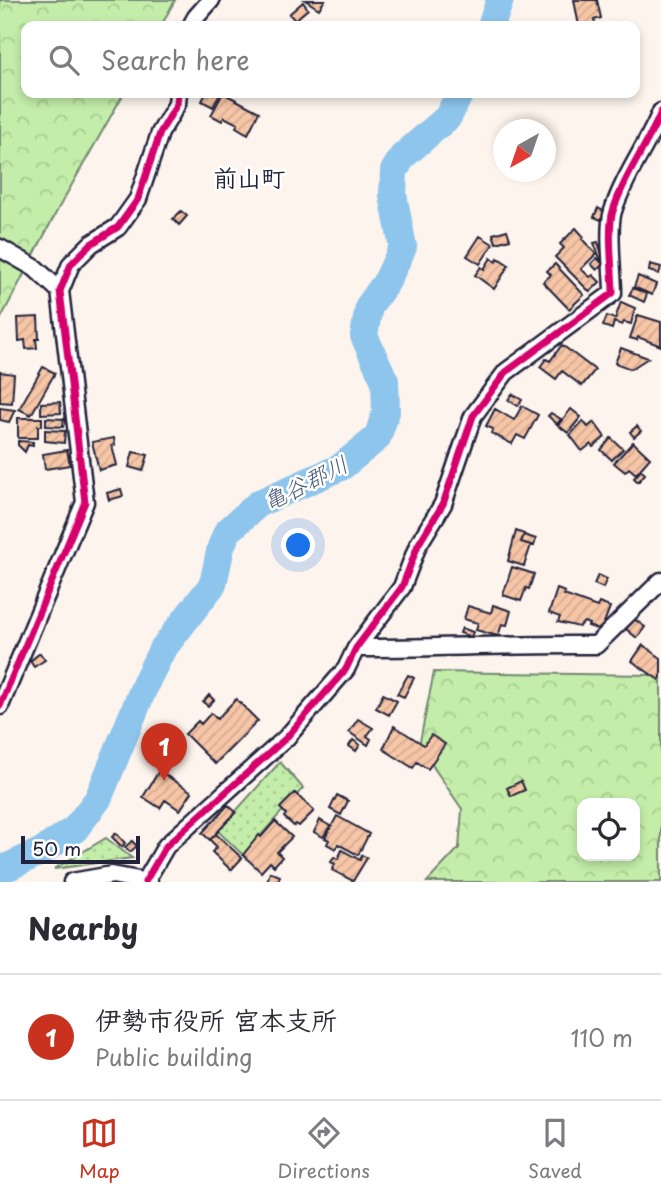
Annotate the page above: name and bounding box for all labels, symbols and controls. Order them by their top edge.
search box [21,21,640,98]
text: Search here [101,40,250,79]
icon: search [45,41,83,79]
north arrow [493,119,556,182]
district label: 前山町 [213,159,285,195]
water label: 亀谷郡川 [256,446,354,518]
your location [281,528,315,562]
pin: 1 [141,723,187,781]
map controls [577,798,640,861]
button: locate [577,798,640,861]
scale bar [21,833,140,865]
text: 50 m [32,834,81,862]
text: Nearby [28,905,138,950]
text: 伊勢市役所 宮本支所 [95,1000,337,1039]
text: 1 [46,1020,57,1055]
text: 110 m [571,1020,633,1055]
text: Public building [95,1039,252,1074]
tab: Map [79,1114,120,1184]
tab: Directions [278,1114,370,1184]
tab: Saved [528,1114,582,1184]

